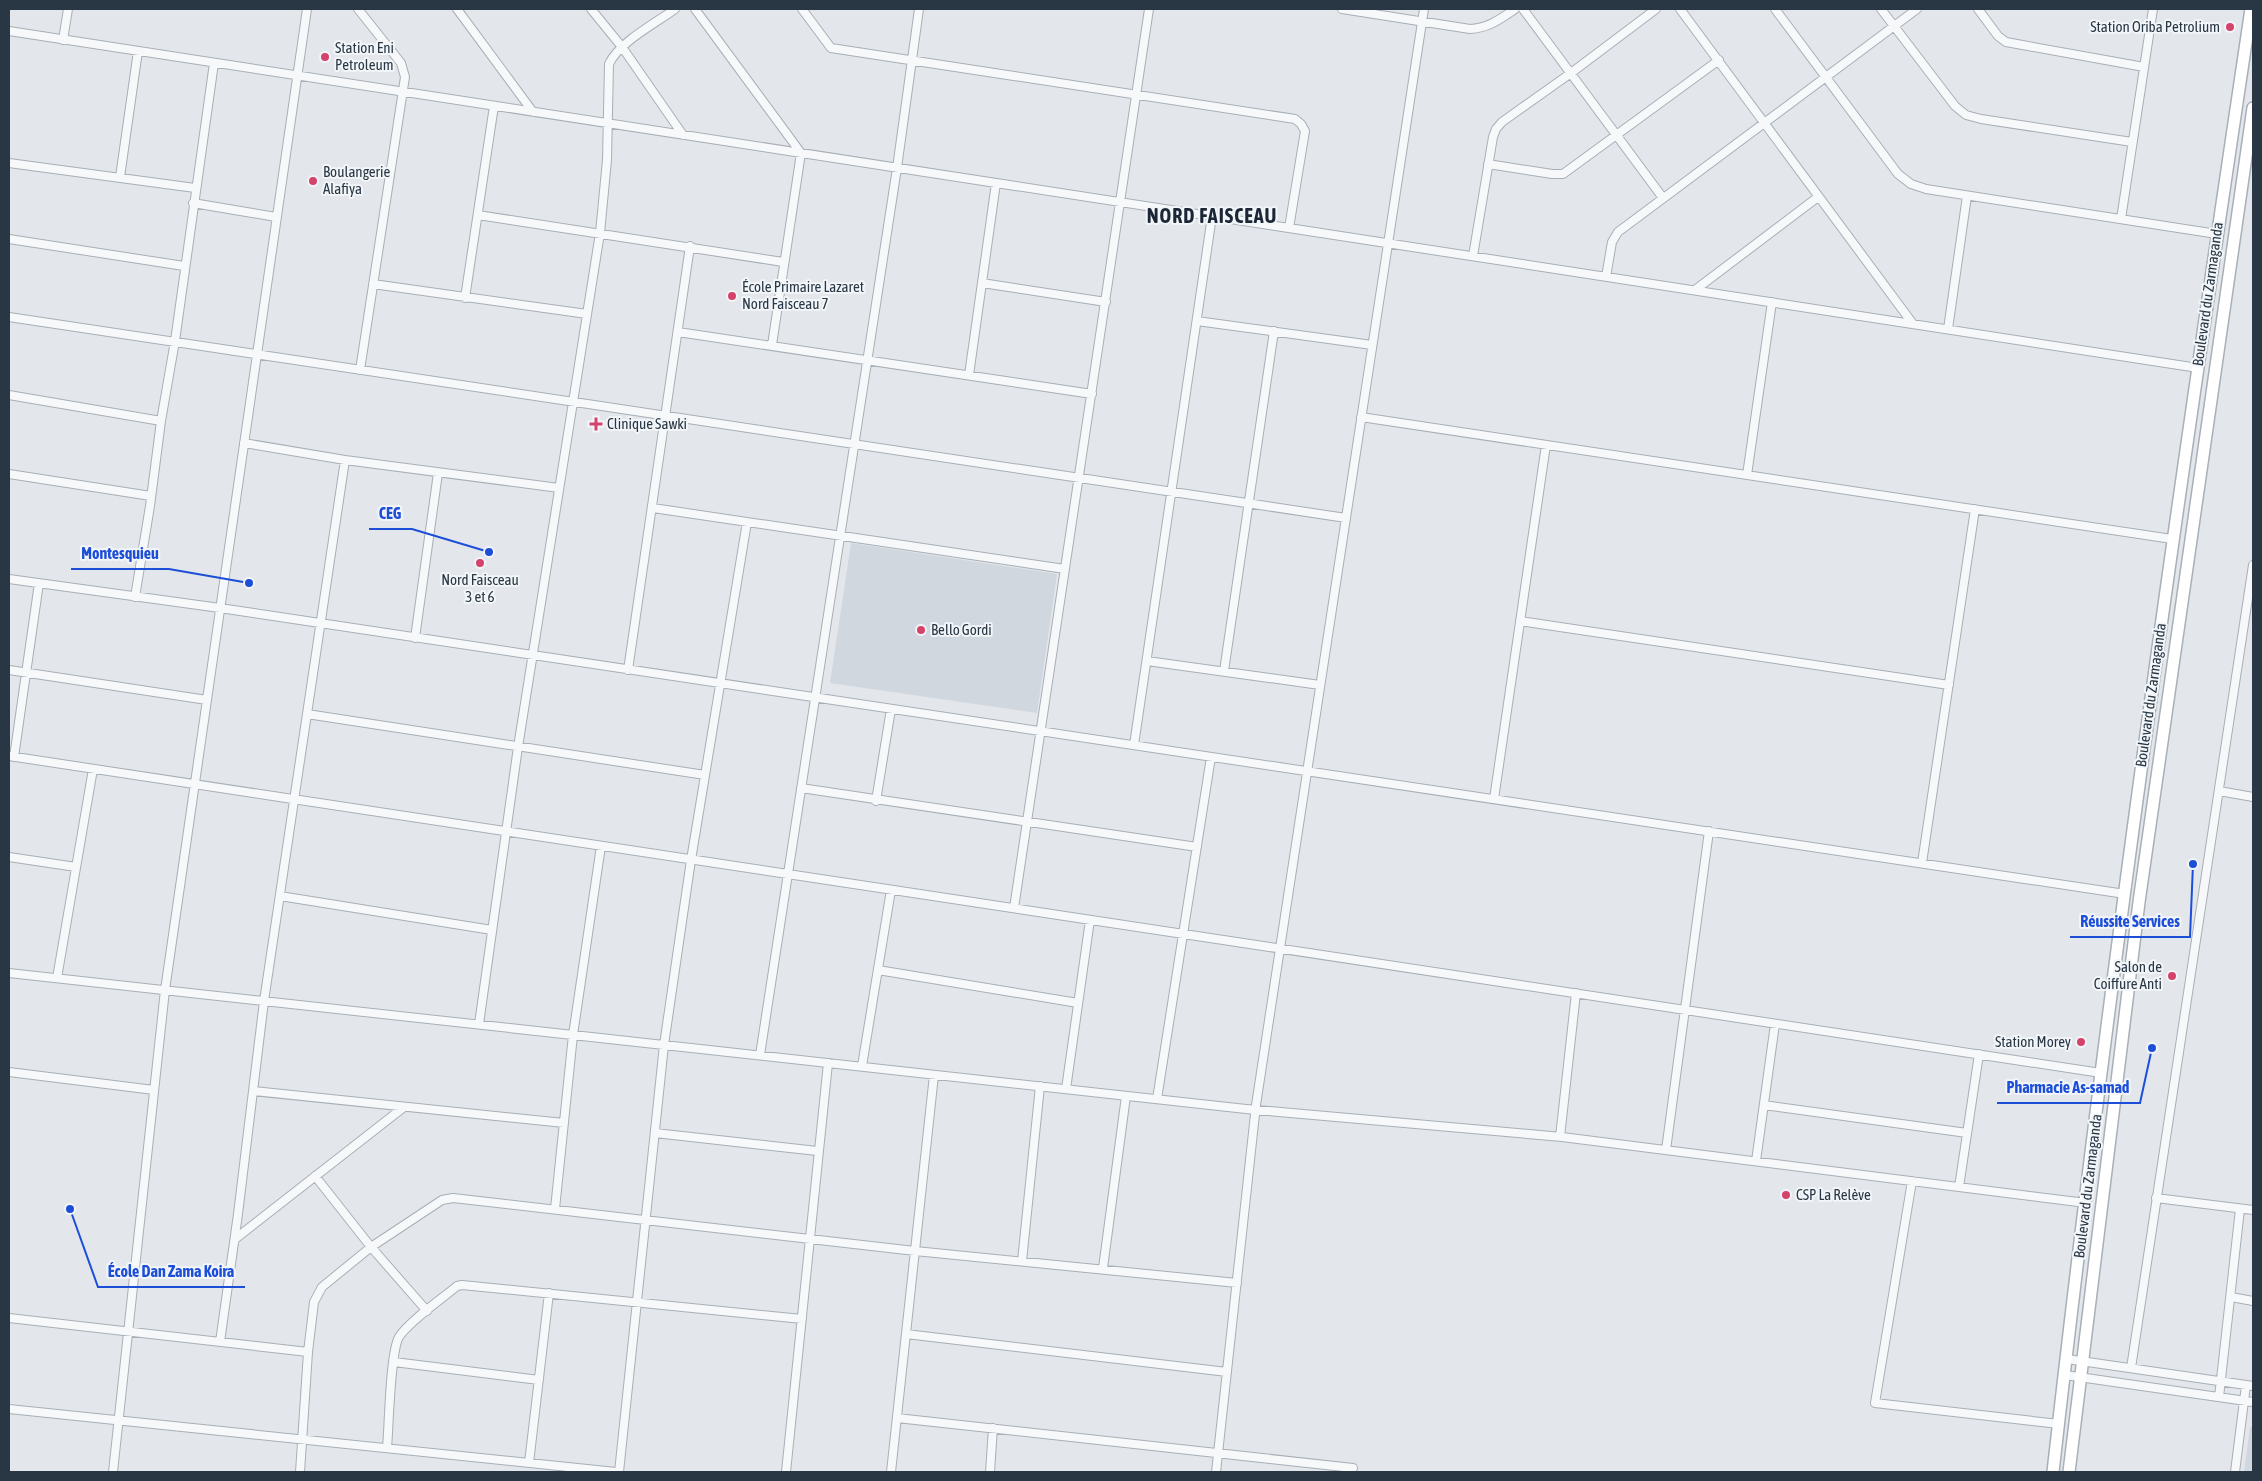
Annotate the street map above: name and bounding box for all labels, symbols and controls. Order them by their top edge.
place label: Station Oriba Petrolium [2090,18,2220,35]
marker: Station Oriba Petrolium [2224,21,2236,33]
place label: Station Eni Petroleum [335,39,394,73]
marker: Station Eni Petroleum [319,51,331,63]
place label: Boulangerie Alafiya [323,163,390,197]
marker: Boulangerie Alafiya [307,175,319,187]
district label: NORD FAISCEAU [1147,204,1277,227]
street label: Boulevard du Zarmaganda [2189,221,2226,367]
place label: École Primaire Lazaret Nord Faisceau 7 [742,278,864,312]
marker: École Primaire Lazaret Nord Faisceau 7 [726,290,738,302]
place label: Clinique Sawki [607,415,687,432]
marker: Clinique Sawki [589,417,603,431]
callout: CEG [369,498,412,529]
text: CEG [379,504,402,522]
callout: Montesquieu [71,538,169,569]
text: Montesquieu [81,544,159,562]
marker: Nord Faisceau 3 et 6 [474,557,486,569]
place label: Nord Faisceau 3 et 6 [441,571,519,605]
place label: Bello Gordi [931,621,992,638]
street label: Boulevard du Zarmaganda [2132,622,2169,768]
marker: Bello Gordi [915,624,927,636]
callout: Réussite Services [2070,906,2190,937]
text: Réussite Services [2080,912,2180,930]
place label: Salon de Coiffure Anti [2094,958,2162,992]
marker: Salon de Coiffure Anti [2166,970,2178,982]
place label: Station Morey [1995,1033,2071,1050]
marker: Station Morey [2075,1036,2087,1048]
callout: Pharmacie As-samad [1997,1072,2140,1103]
text: Pharmacie As-samad [2007,1078,2130,1096]
street label: Boulevard du Zarmaganda [2070,1113,2105,1259]
place label: CSP La Relève [1796,1186,1871,1203]
marker: CSP La Relève [1780,1189,1792,1201]
callout: École Dan Zama Koira [98,1256,245,1287]
text: École Dan Zama Koira [108,1262,234,1280]

